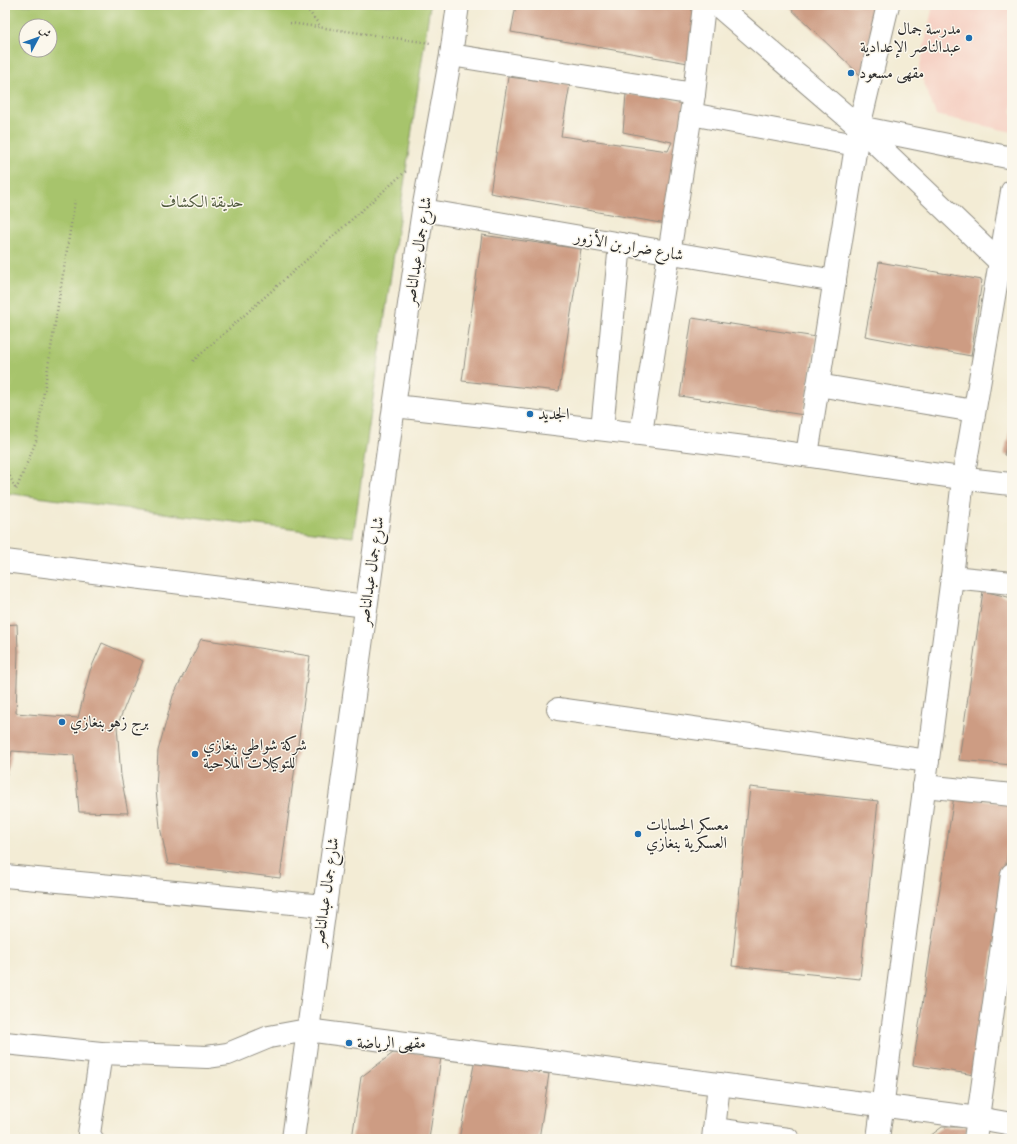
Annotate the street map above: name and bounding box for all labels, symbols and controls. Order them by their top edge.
north arrow [18,18,58,58]
place label: مدرسة جمال عبدالناصر الإعدادية [860,19,961,58]
text: ش [36,23,54,41]
marker: مدرسة جمال عبدالناصر الإعدادية [964,33,974,43]
place label: مقهى مسعود [859,63,924,84]
marker: مقهى مسعود [846,68,856,78]
park label: حديقة الكشاف [161,192,243,212]
street label: شارع جمال عبدالناصر [399,195,439,309]
street label: شارع ضرار بن الأزور [571,224,685,268]
place label: الجديد [538,404,570,424]
marker: الجديد [525,409,535,419]
street label: شارع جمال عبدالناصر [353,515,392,629]
place label: برج زهو بنغازي [70,712,149,736]
marker: برج زهو بنغازي [57,717,67,727]
place label: شركة شواطي بنغازي للتوكيلات الملاحية [203,735,307,773]
marker: شركة شواطي بنغازي للتوكيلات الملاحية [190,749,200,759]
place label: معسكر الحسابات العسكرية بنغازي [646,815,729,855]
marker: معسكر الحسابات العسكرية بنغازي [633,829,643,839]
street label: شارع جمال عبدالناصر [308,836,347,950]
place label: مقهى الرياضة [357,1033,426,1054]
marker: مقهى الرياضة [344,1038,354,1048]

